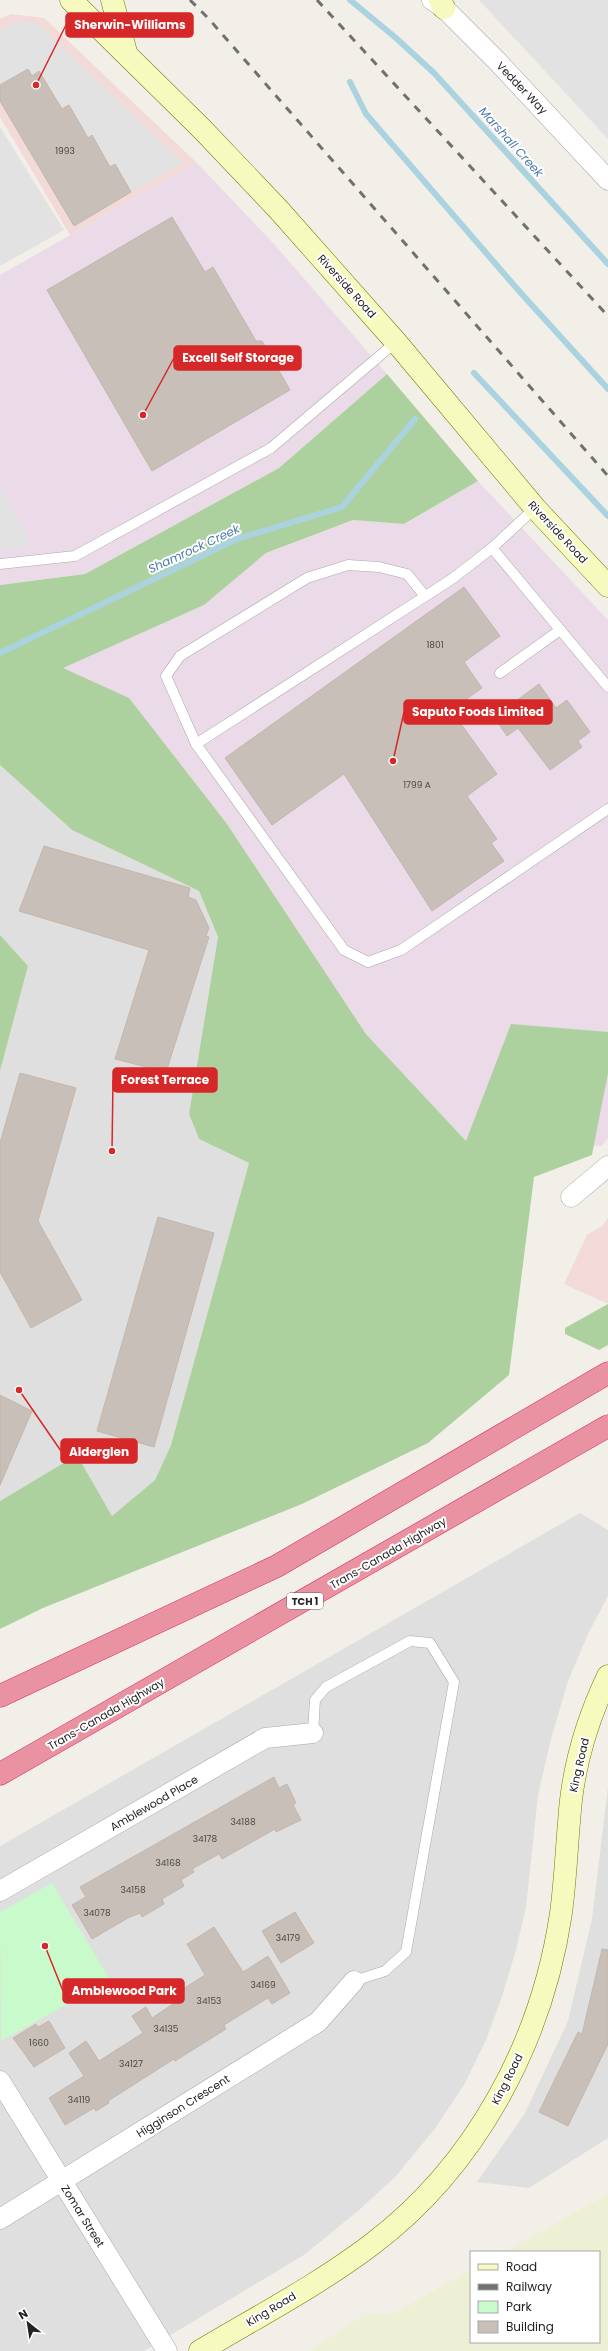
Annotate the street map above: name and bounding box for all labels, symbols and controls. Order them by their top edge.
callout: Sherwin-Williams [66,13,193,37]
text: Sherwin-Williams [74,16,186,33]
street label: Vedder Way [493,58,552,118]
water label: Marshall Creek [475,103,548,181]
house number: 1993 [55,145,75,157]
street label: Riverside Road [314,251,380,321]
callout: Excell Self Storage [174,346,301,370]
text: Excell Self Storage [182,349,294,366]
street label: Riverside Road [525,497,591,567]
water label: Shamrock Creek [145,520,243,577]
house number: 1801 [426,639,444,651]
callout: Saputo Foods Limited [404,700,552,724]
text: Saputo Foods Limited [412,703,544,720]
house number: 1799 A [403,779,431,791]
callout: Forest Terrace [113,1068,217,1092]
text: Forest Terrace [121,1071,210,1088]
callout: Alderglen [61,1439,137,1463]
text: Alderglen [69,1443,129,1460]
street label: Trans-Canada Highway [327,1513,450,1593]
road number: TCH 1 [287,1593,323,1609]
street label: Trans-Canada Highway [45,1674,168,1754]
street label: King Road [565,1736,593,1794]
street label: Amblewood Place [107,1771,201,1835]
house number: 34188 [230,1816,256,1828]
house number: 34178 [193,1833,218,1845]
house number: 34168 [155,1857,181,1869]
house number: 34158 [120,1884,146,1896]
house number: 34078 [83,1907,111,1919]
house number: 34179 [276,1932,301,1944]
callout: Amblewood Park [63,1979,184,2003]
house number: 34169 [250,1979,276,1991]
text: Amblewood Park [71,1982,177,1999]
house number: 34153 [197,1995,221,2007]
house number: 34135 [154,2023,179,2035]
house number: 1660 [29,2037,49,2049]
street label: King Road [487,2051,527,2107]
house number: 34127 [119,2058,143,2070]
street label: Higginson Crescent [133,2071,233,2141]
house number: 34119 [68,2094,91,2106]
street label: Zomar Street [57,2182,109,2250]
legend [470,2251,600,2343]
text: Road [506,2258,537,2275]
text: Railway [506,2278,552,2295]
street label: King Road [243,2288,299,2330]
text: Park [506,2298,533,2315]
north arrow [8,2303,48,2343]
text: N [15,2305,31,2323]
text: Building [506,2318,554,2335]

